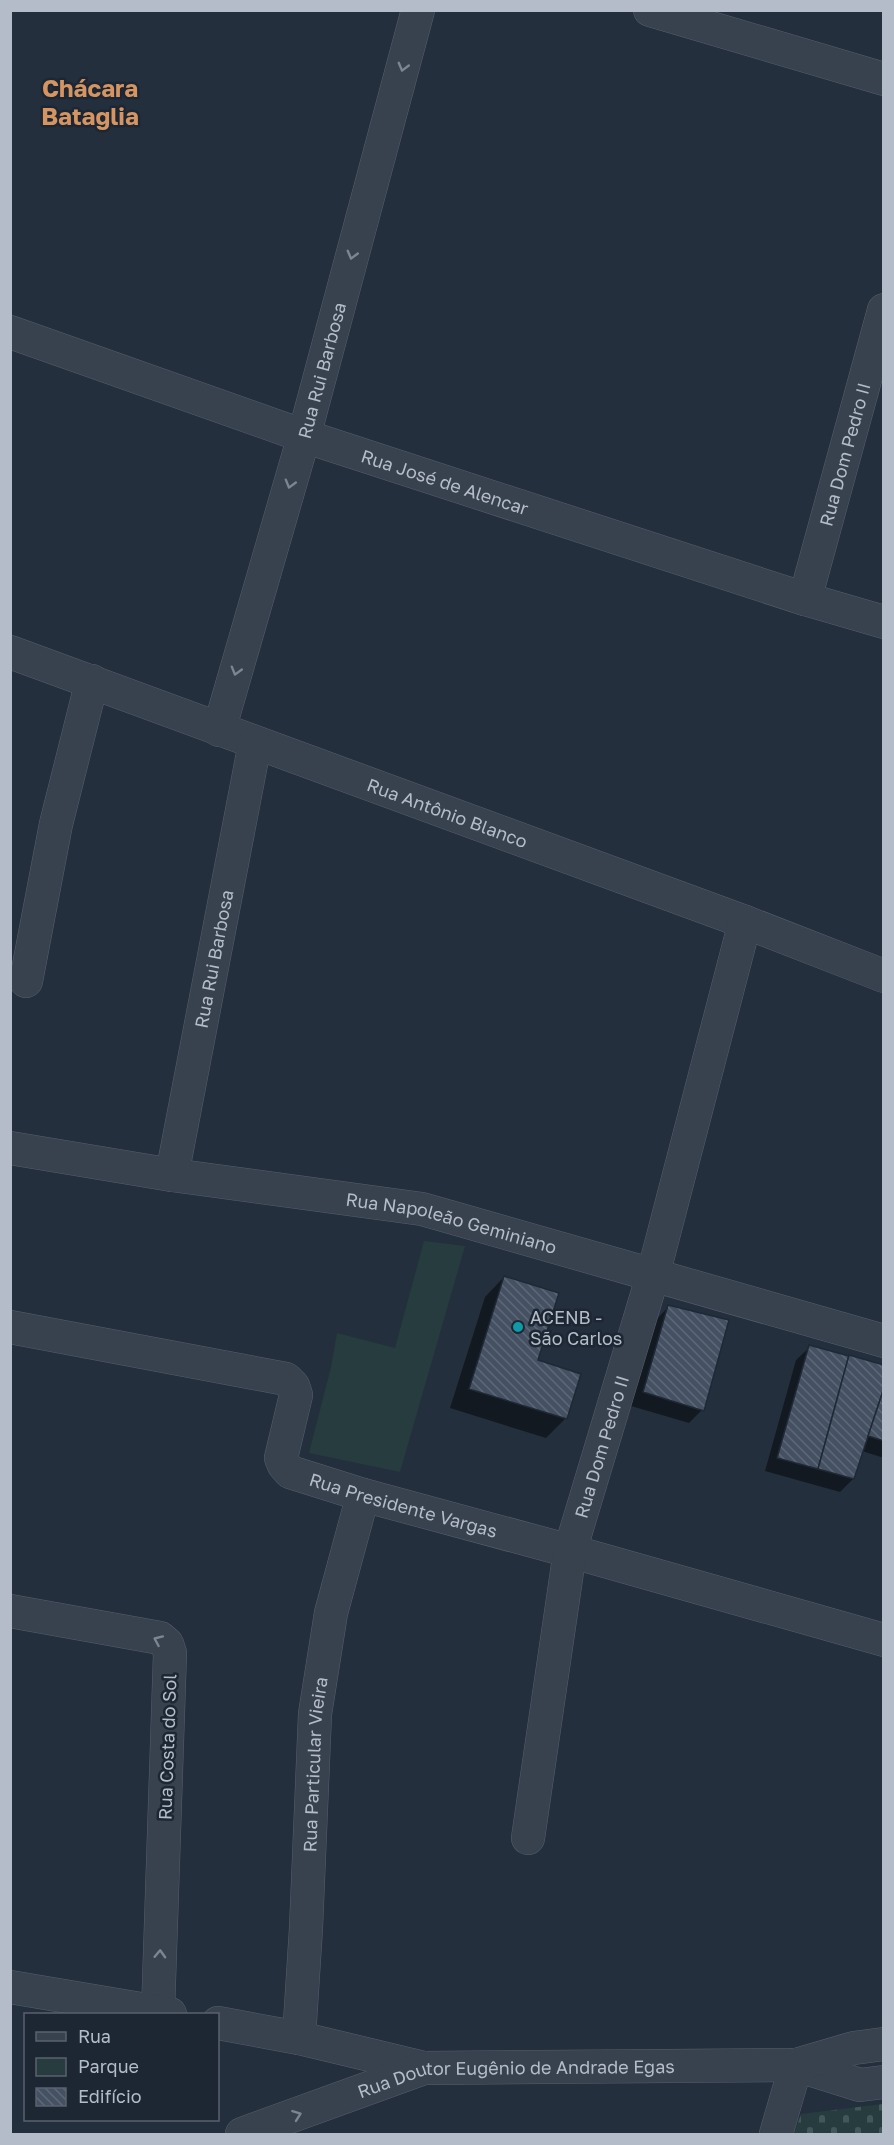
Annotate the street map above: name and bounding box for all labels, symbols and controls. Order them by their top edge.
one-way arrow [398,61,410,72]
district label: Chácara Bataglia [41,73,139,130]
one-way arrow [347,250,360,260]
street label: Rua Rui Barbosa [293,300,350,441]
street label: Rua Dom Pedro II [814,380,875,529]
street label: Rua José de Alencar [358,444,531,519]
one-way arrow [285,478,297,489]
one-way arrow [231,665,243,676]
street label: Rua Antônio Blanco [364,773,531,852]
street label: Rua Rui Barbosa [189,888,238,1030]
street label: Rua Napoleão Geminiano [344,1188,559,1258]
place label: ACENB - São Carlos [530,1306,622,1349]
marker: ACENB - São Carlos [511,1320,525,1334]
street label: Rua Dom Pedro II [570,1373,633,1521]
street label: Rua Presidente Vargas [307,1468,500,1542]
one-way arrow [153,1635,164,1647]
street label: Rua Costa do Sol [153,1673,181,1821]
street label: Rua Particular Vieira [298,1675,332,1853]
one-way arrow [153,1949,166,1958]
legend [24,2013,219,2121]
text: Rua [78,2025,111,2047]
text: Parque [78,2055,139,2077]
street label: Rua Doutor Eugênio de Andrade Egas [354,2055,675,2102]
text: Edifício [78,2085,142,2107]
one-way arrow [292,2109,302,2122]

